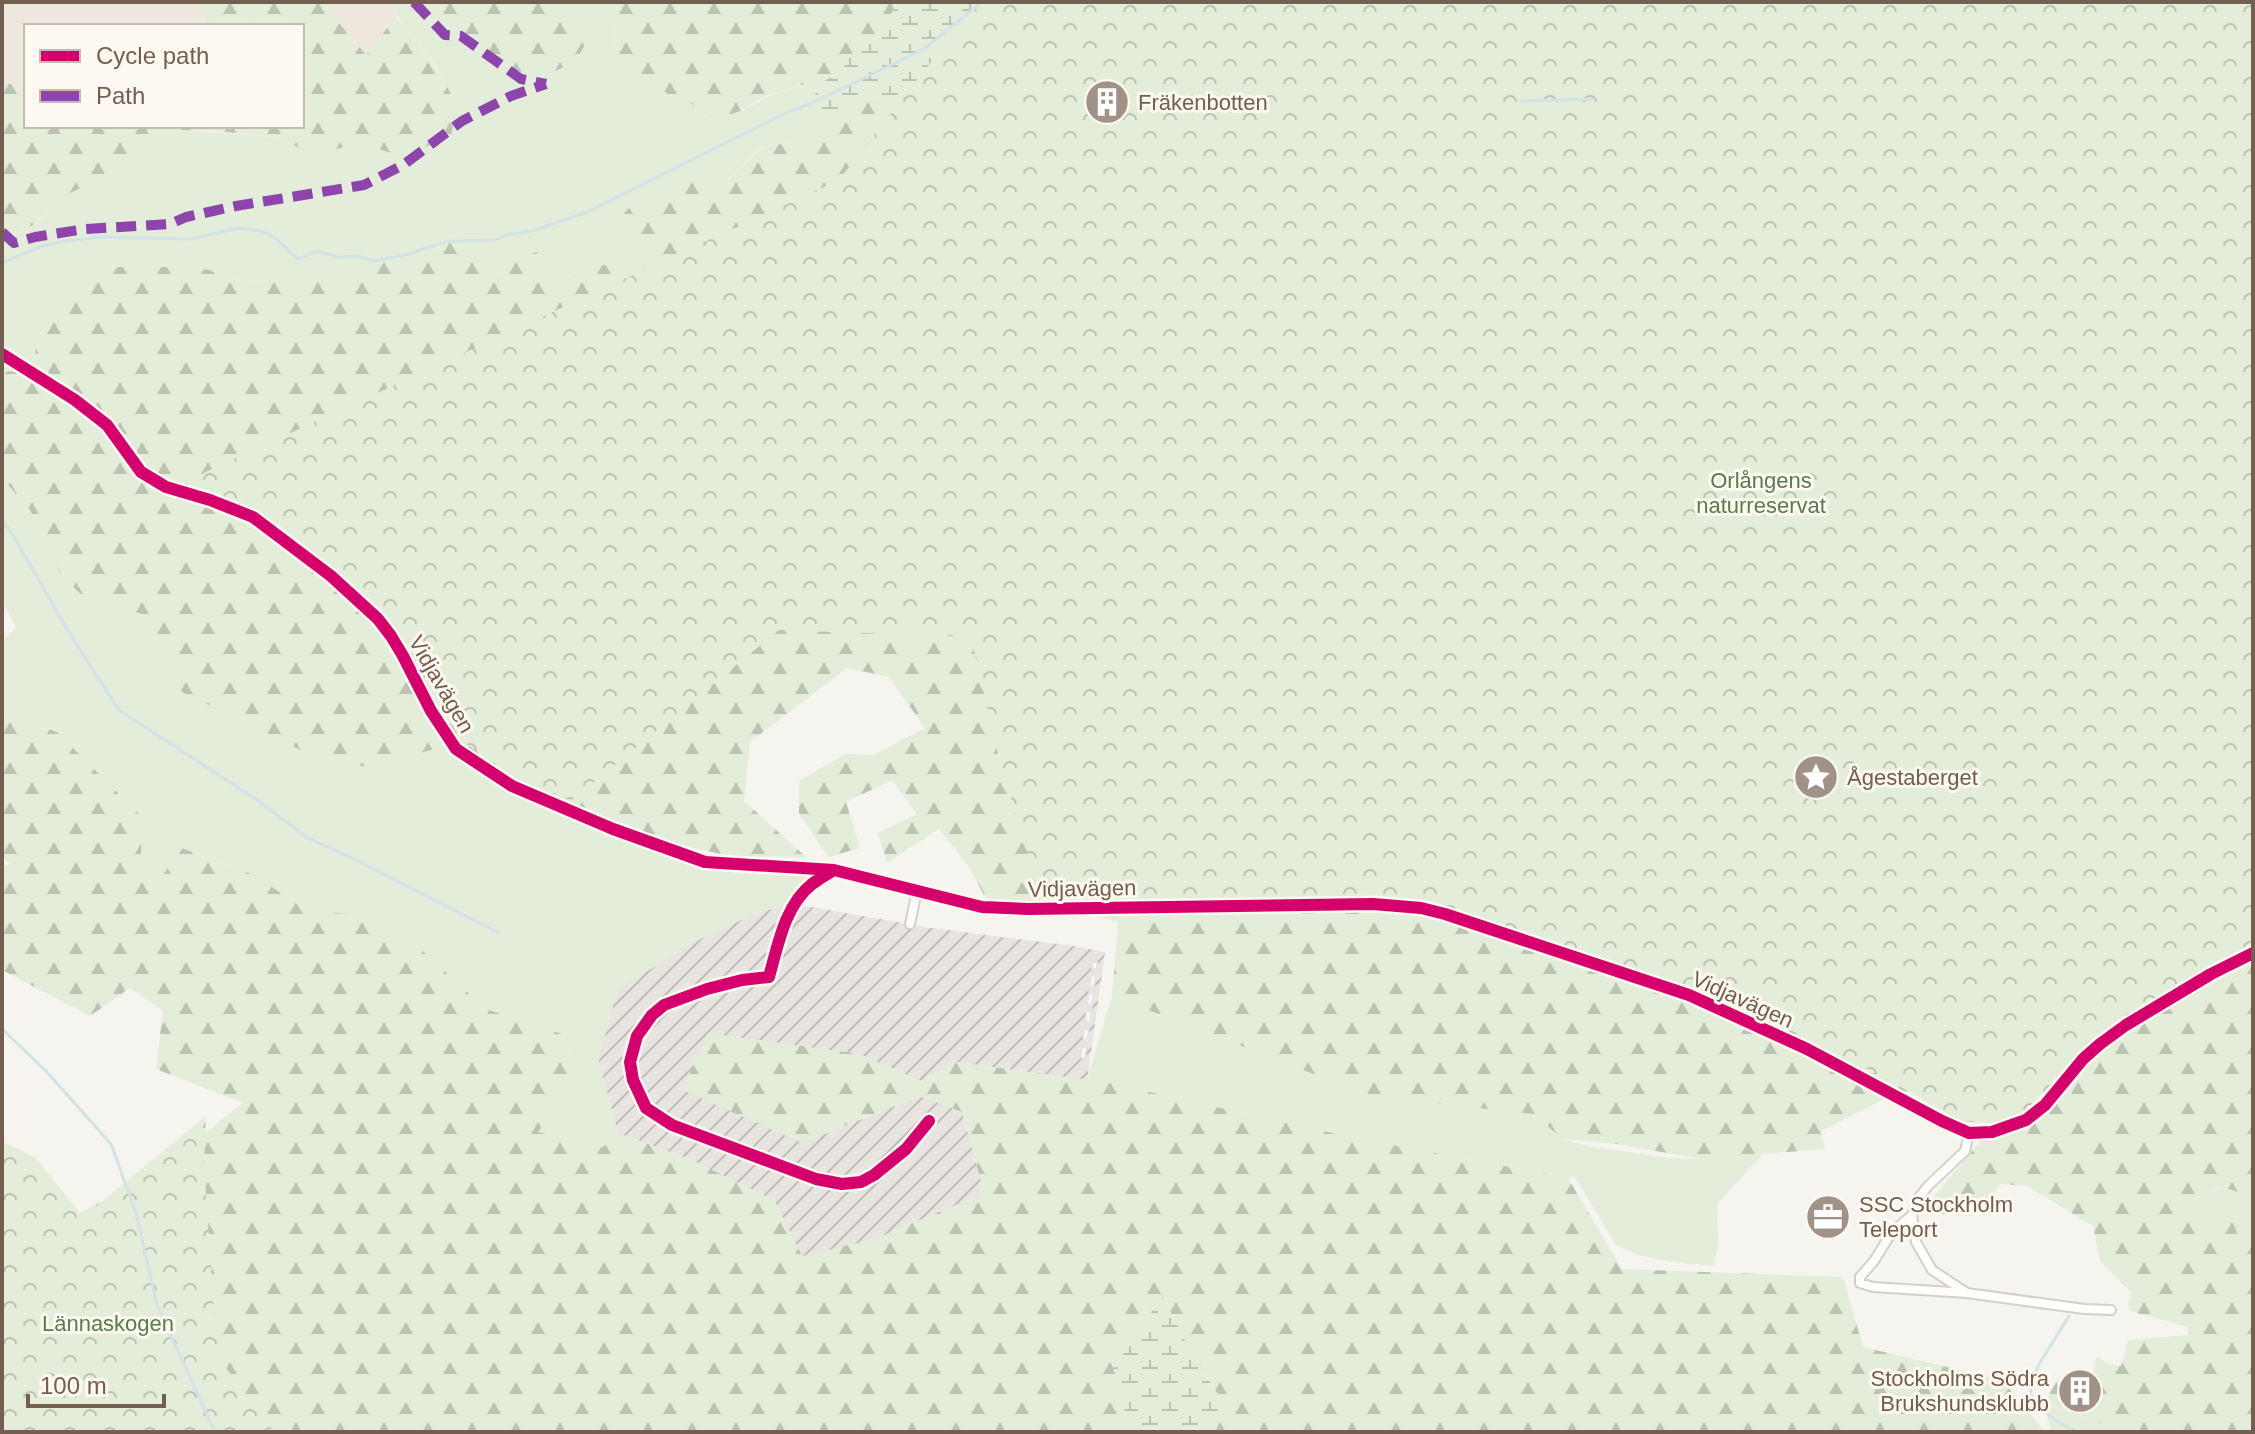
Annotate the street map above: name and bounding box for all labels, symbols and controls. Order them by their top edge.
legend [24,24,304,128]
text: Cycle path [96,42,209,69]
building icon: Fräkenbotten [1083,78,1131,126]
text: Path [96,82,145,109]
place label: Fräkenbotten [1138,90,1268,115]
park label: Orlångens naturreservat [1696,468,1826,518]
street label: Vidjavägen [404,631,480,737]
place icon: Ågestaberget [1792,753,1840,801]
place label: Ågestaberget [1847,765,1978,790]
street label: Vidjavägen [1028,875,1136,902]
street label: Vidjavägen [1688,966,1797,1033]
place label: SSC Stockholm Teleport [1859,1192,2013,1242]
office icon: SSC Stockholm Teleport [1804,1193,1852,1241]
park label: Lännaskogen [42,1311,174,1336]
scale bar [28,1358,164,1408]
place label: Stockholms Södra Brukshundsklubb [1870,1366,2050,1416]
building icon: Stockholms Södra Brukshundsklubb [2056,1367,2104,1415]
text: 100 m [40,1372,107,1399]

